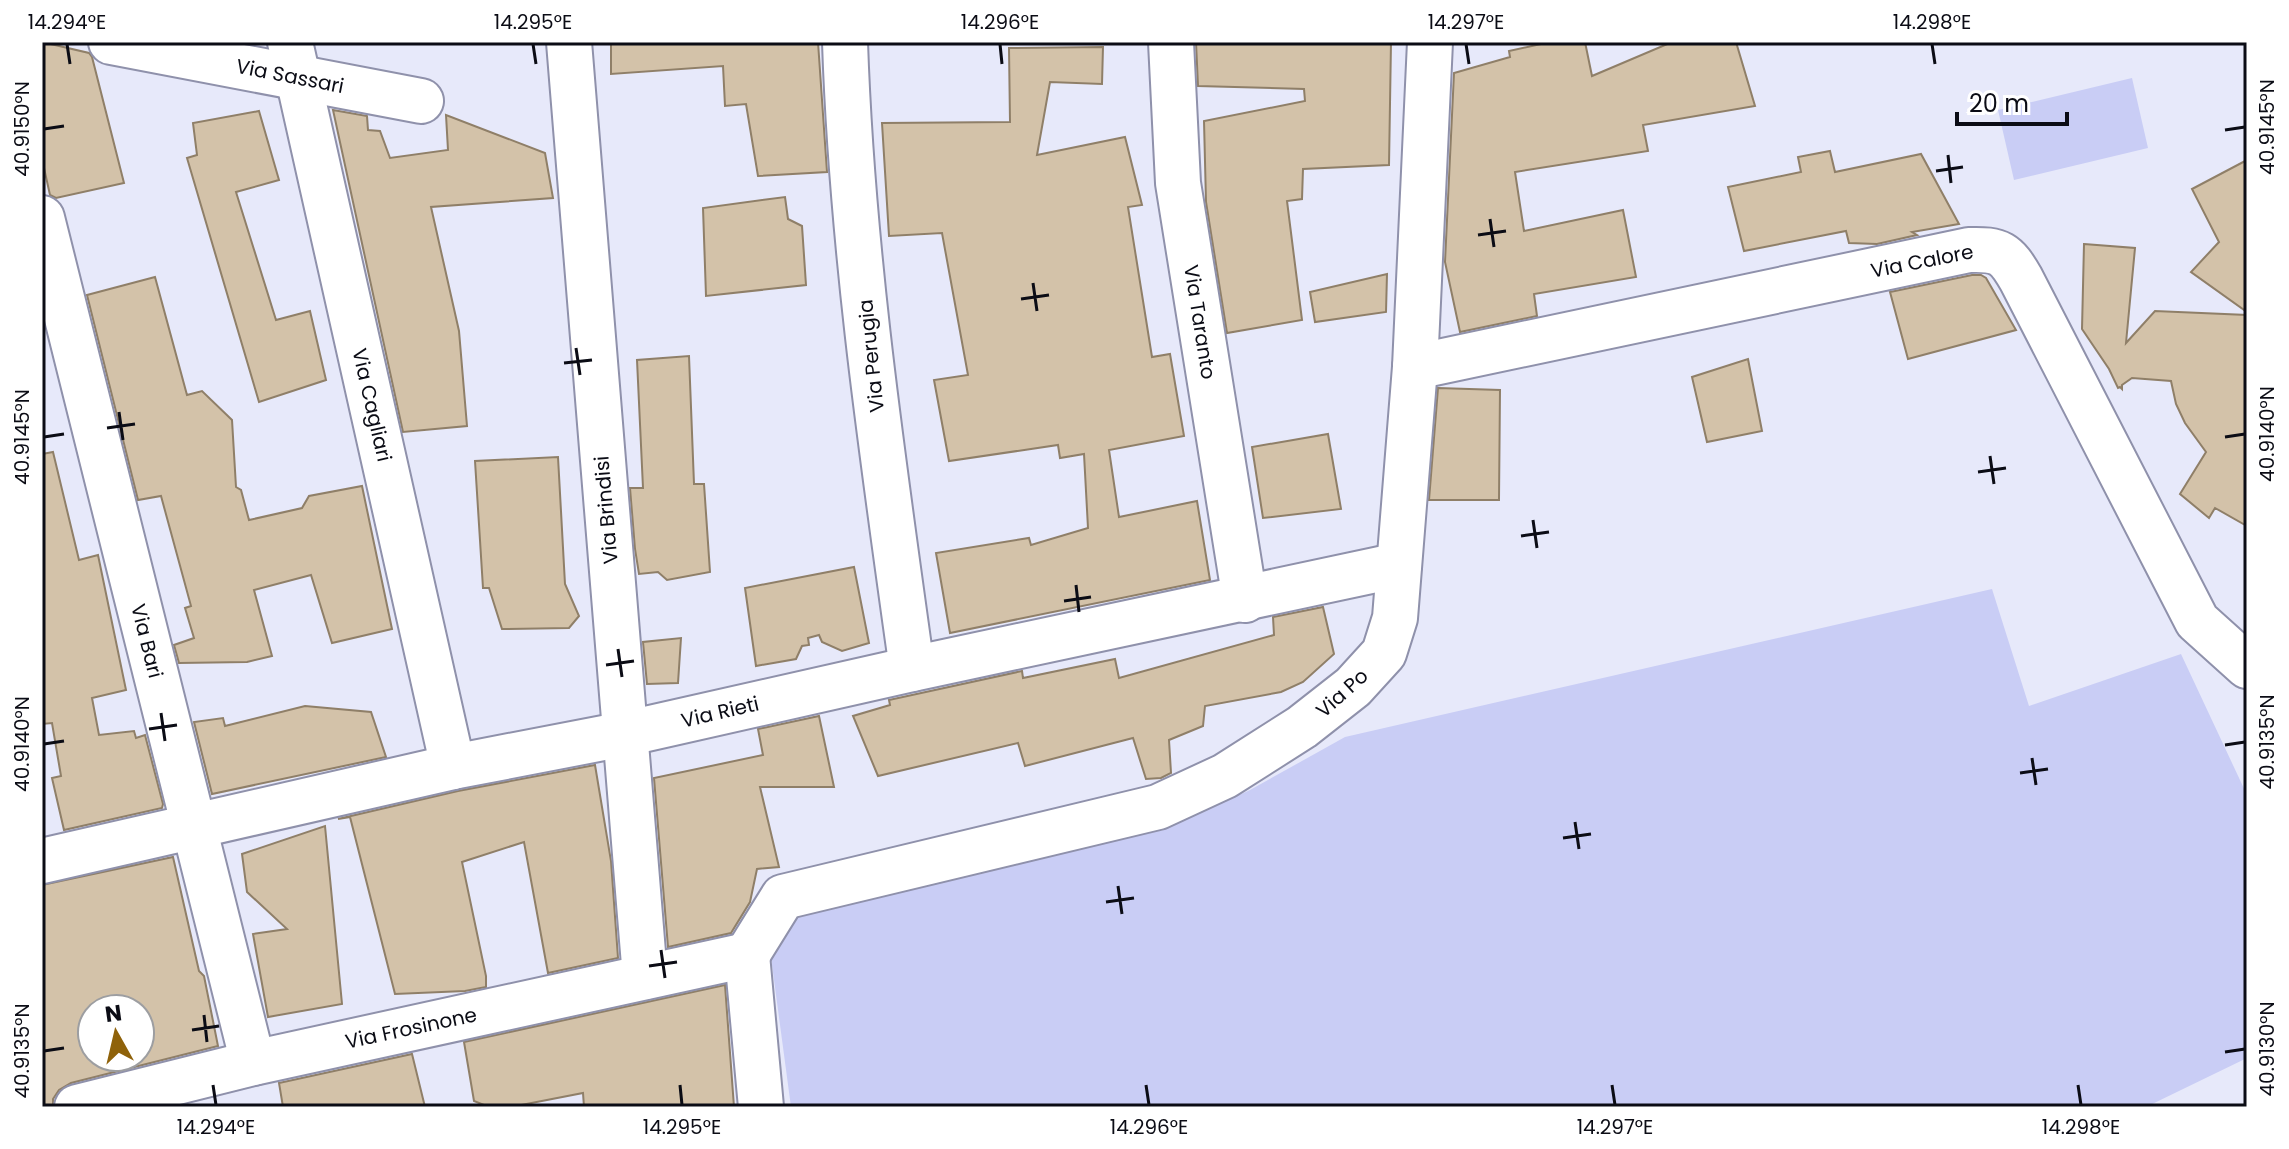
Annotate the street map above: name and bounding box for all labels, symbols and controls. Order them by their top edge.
text: 14.294°E [28,8,106,36]
text: 14.295°E [494,8,572,36]
text: 14.296°E [961,8,1039,36]
text: 14.297°E [1428,8,1504,36]
text: 14.298°E [1893,8,1971,36]
street label: Via Sassari [234,52,346,100]
scale bar [1957,76,2067,126]
text: 40.9145°N [2253,79,2281,175]
text: 40.9150°N [8,81,36,177]
text: 20 m [1969,87,2029,120]
street label: Via Calore [1868,237,1976,285]
street label: Via Taranto [1177,263,1223,381]
street label: Via Perugia [851,298,891,414]
street label: Via Cagliari [345,346,399,464]
text: 40.9140°N [2253,386,2281,482]
text: 40.9145°N [8,389,36,485]
street label: Via Brindisi [587,455,625,565]
street label: Via Bari [124,601,170,681]
street label: Via Po [1310,662,1374,724]
street label: Via Rieti [678,689,762,735]
text: 40.9135°N [2253,695,2281,789]
text: 40.9140°N [8,696,36,792]
north arrow [76,993,156,1073]
text: N [103,997,124,1030]
street label: Via Frosinone [343,1000,479,1056]
text: 40.9130°N [2253,1002,2281,1096]
text: 40.9135°N [8,1004,36,1098]
text: 14.294°E [177,1113,255,1141]
text: 14.295°E [643,1113,721,1141]
text: 14.296°E [1110,1113,1188,1141]
text: 14.297°E [1577,1113,1653,1141]
text: 14.298°E [2042,1113,2120,1141]

